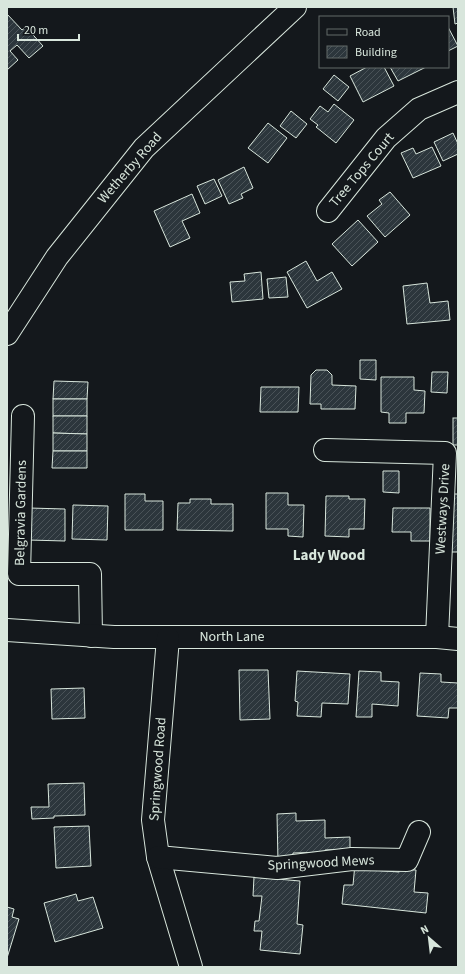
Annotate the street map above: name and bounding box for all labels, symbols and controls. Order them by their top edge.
scale bar [18,16,79,42]
legend [319,16,449,68]
text: 20 m [24,22,48,39]
text: Road [355,24,381,41]
text: Building [355,44,397,61]
street label: Wetherby Road [93,128,167,208]
street label: Tree Tops Court [325,128,399,212]
street label: Belgravia Gardens [10,460,32,566]
street label: Westways Drive [431,463,455,555]
district label: Lady Wood [293,545,365,566]
street label: North Lane [199,627,265,647]
street label: Springwood Road [144,716,172,822]
street label: Springwood Mews [267,850,375,876]
north arrow [409,918,449,958]
text: N [418,921,431,938]

